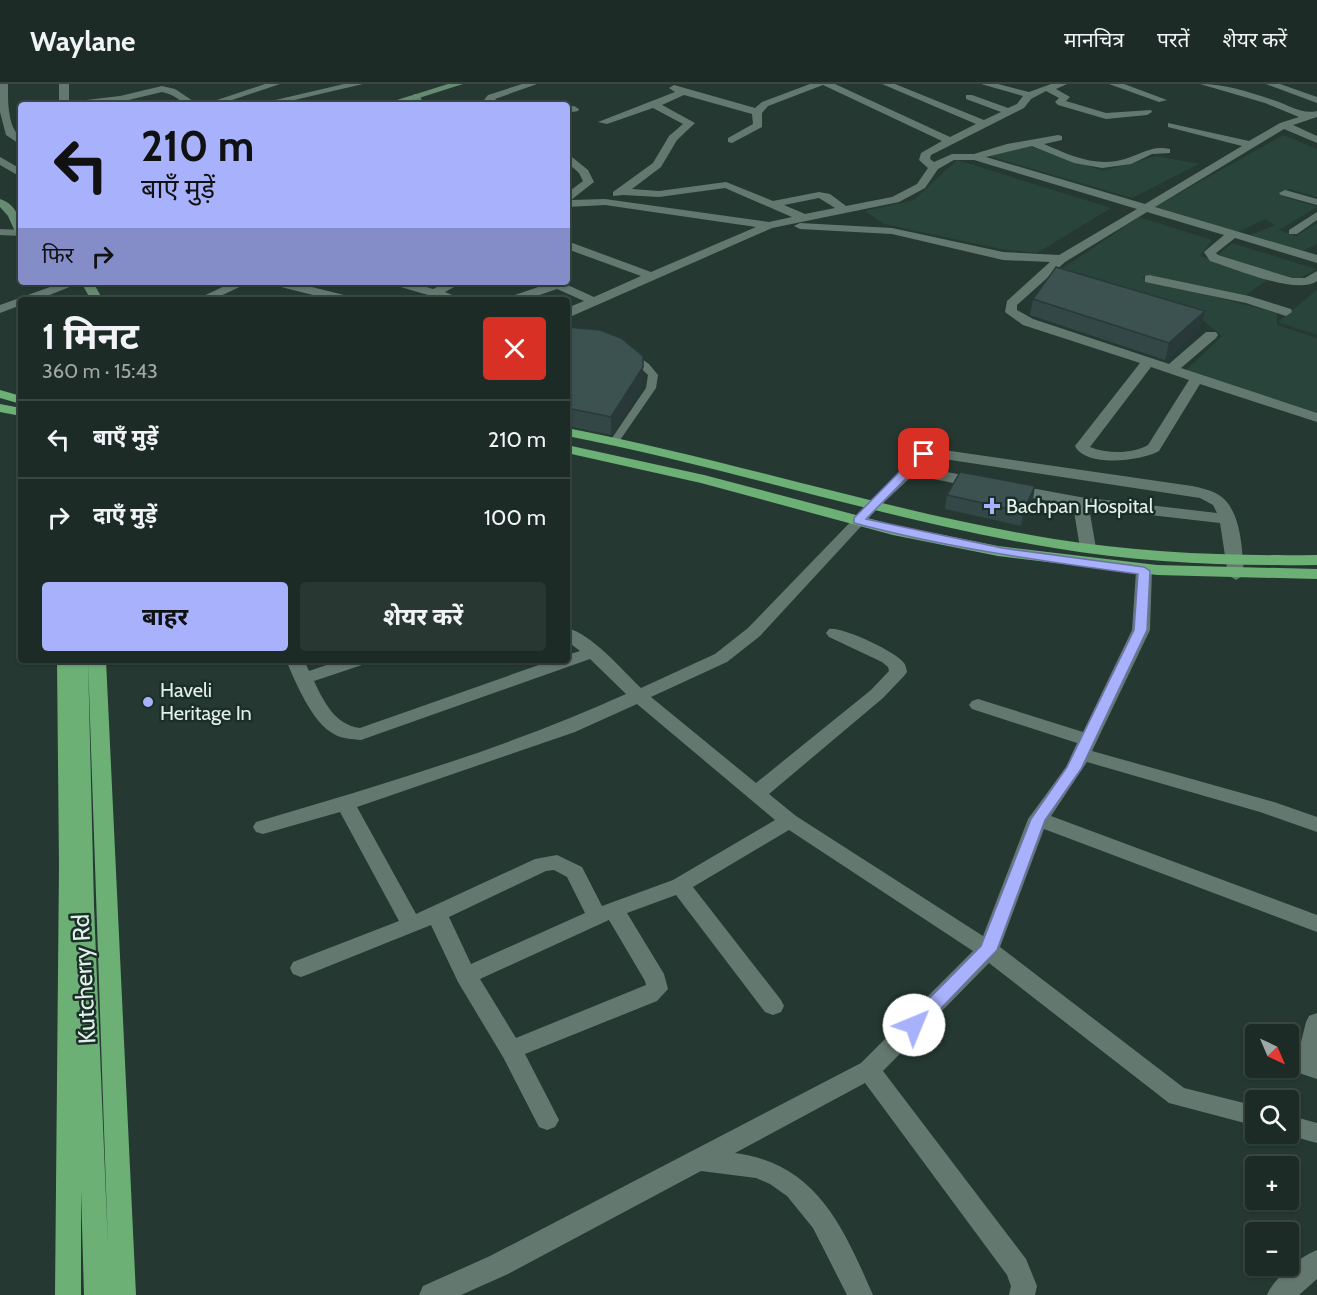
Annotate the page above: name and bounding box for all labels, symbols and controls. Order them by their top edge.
text: Waylane [30,24,136,58]
text: मानचित्र [1064,27,1124,52]
text: परतें [1157,27,1190,52]
text: शेयर करें [1223,27,1287,52]
text: 210 m [141,120,254,172]
icon: left [42,126,120,204]
text: बाएँ मुड़ें [141,172,215,205]
icon: right [86,240,119,273]
text: फिर [42,242,74,269]
text: 1 मिनट [42,314,139,358]
button: close [483,317,546,380]
text: 360 m · 15:43 [42,359,158,383]
icon: left [42,423,75,456]
text: बाएँ मुड़ें [93,424,158,451]
text: 210 m [488,426,546,453]
pin [898,428,949,479]
icon: arrive [907,437,940,470]
place label: Bachpan Hospital [1006,494,1154,518]
marker: Bachpan Hospital [983,497,1001,515]
icon: right [42,501,75,534]
text: दाएँ मुड़ें [93,502,157,529]
text: 100 m [484,504,546,531]
button: बाहर [42,582,288,651]
button: शेयर करें [300,582,546,651]
place label: Haveli Heritage In [160,678,252,725]
marker: Haveli Heritage In [141,695,155,709]
street label: Kutcherry Rd [66,913,101,1045]
position arrow [882,993,946,1057]
north arrow [1245,1024,1299,1078]
map controls [1245,1024,1299,1276]
button: search [1245,1090,1299,1144]
button: + [1245,1156,1299,1210]
button: − [1245,1222,1299,1276]

